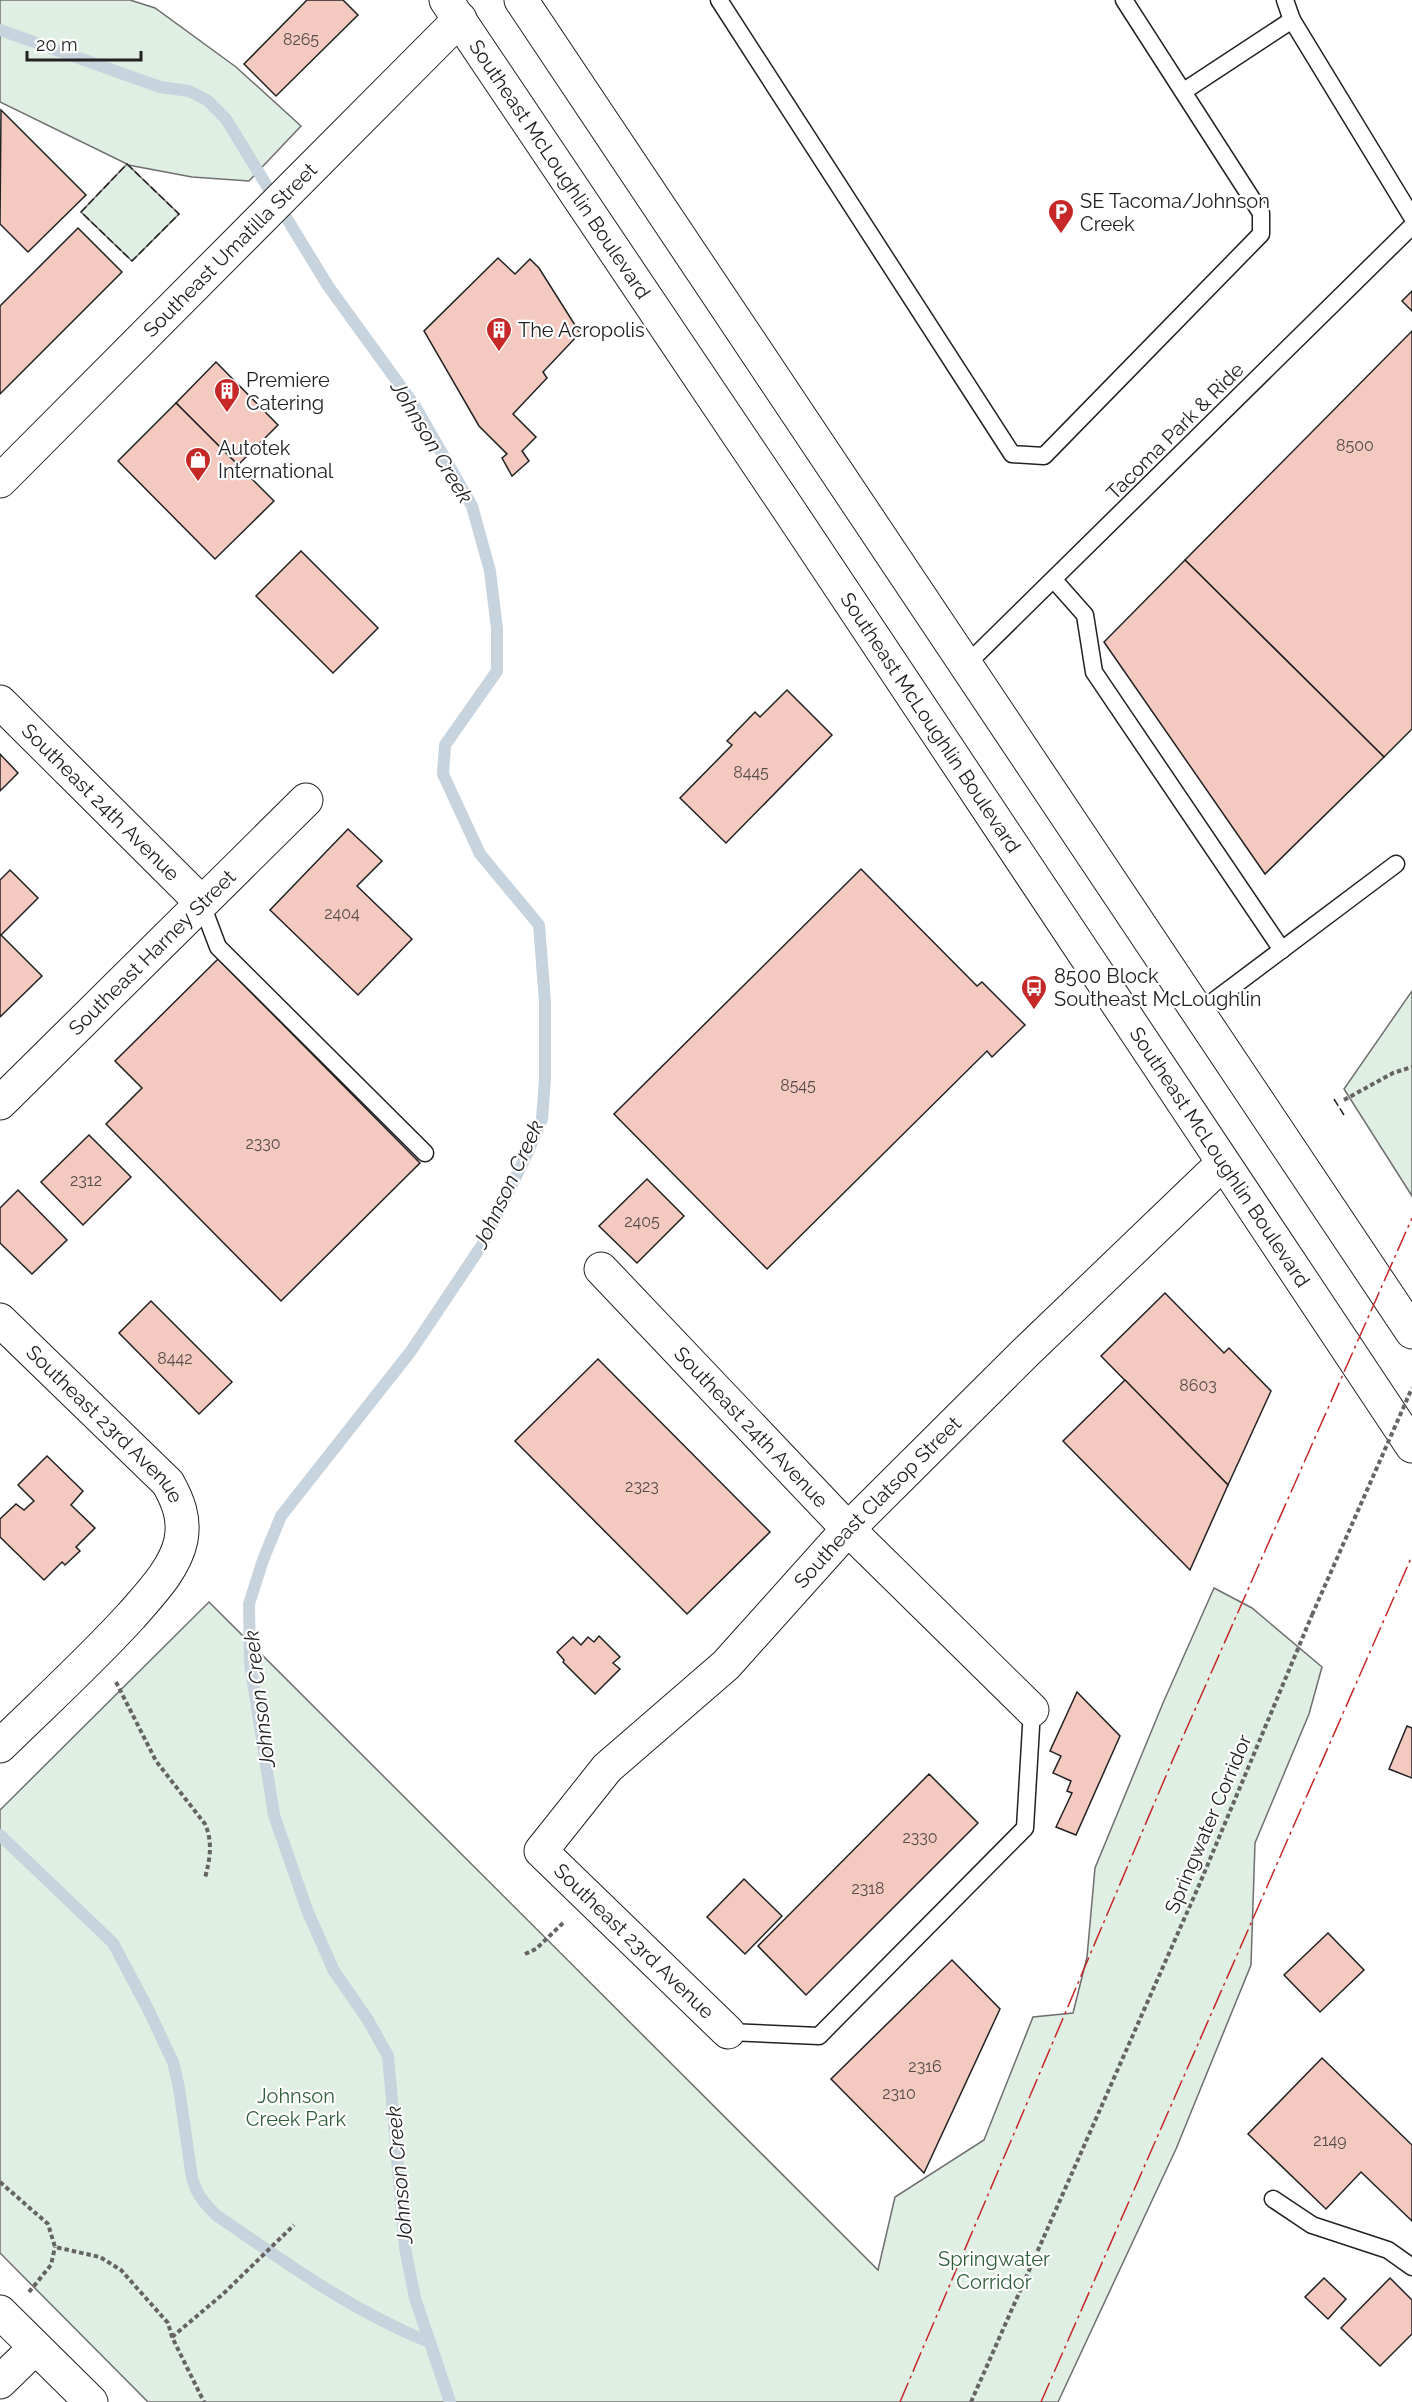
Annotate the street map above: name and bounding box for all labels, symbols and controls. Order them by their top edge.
scale bar [27,24,141,62]
house number: 8265 [283,30,319,49]
text: 20 m [36,34,78,55]
street label: Southeast McLoughlin Boulevard [464,35,656,303]
street label: Southeast Umatilla Street [138,158,322,342]
place label: SE Tacoma/Johnson Creek [1080,189,1270,236]
parking icon: SE Tacoma/Johnson Creek [1046,197,1076,235]
building icon: The Acropolis [484,315,514,353]
place label: The Acropolis [518,318,645,342]
street label: Tacoma Park & Ride [1101,357,1249,505]
place label: Premiere Catering [246,368,330,415]
water label: Johnson Creek [385,375,478,508]
building icon: Premiere Catering [212,376,242,414]
place label: Autotek International [218,436,334,483]
house number: 8500 [1336,436,1374,455]
shop icon: Autotek International [183,445,213,483]
street label: Southeast McLoughlin Boulevard [835,588,1026,857]
street label: Southeast 24th Avenue [17,719,185,886]
house number: 8445 [733,763,769,782]
street label: Southeast Harney Street [64,865,241,1040]
house number: 2404 [324,904,360,923]
place label: 8500 Block Southeast McLoughlin [1054,964,1261,1011]
bus stop icon: 8500 Block Southeast McLoughlin [1019,973,1049,1011]
street label: Southeast McLoughlin Boulevard [1125,1023,1315,1292]
house number: 8545 [780,1076,816,1095]
water label: Johnson Creek [467,1116,549,1253]
house number: 2330 [245,1134,281,1153]
house number: 2312 [70,1171,102,1190]
house number: 2405 [624,1212,660,1231]
street label: Southeast 23rd Avenue [21,1340,188,1507]
street label: Southeast 24th Avenue [669,1342,833,1513]
house number: 8442 [157,1349,193,1368]
house number: 8603 [1179,1376,1217,1395]
street label: Southeast Clatsop Street [789,1411,966,1593]
house number: 2323 [625,1477,659,1496]
water label: Johnson Creek [238,1629,280,1770]
street label: Springwater Corridor [1159,1731,1257,1917]
house number: 2330 [902,1828,938,1847]
street label: Southeast 23rd Avenue [549,1858,719,2024]
house number: 2318 [851,1879,885,1898]
house number: 2316 [908,2057,942,2076]
park label: Johnson Creek Park [246,2084,347,2131]
house number: 2310 [882,2084,916,2103]
water label: Johnson Creek [381,2105,418,2246]
house number: 2149 [1313,2131,1347,2150]
park label: Springwater Corridor [938,2247,1050,2294]

